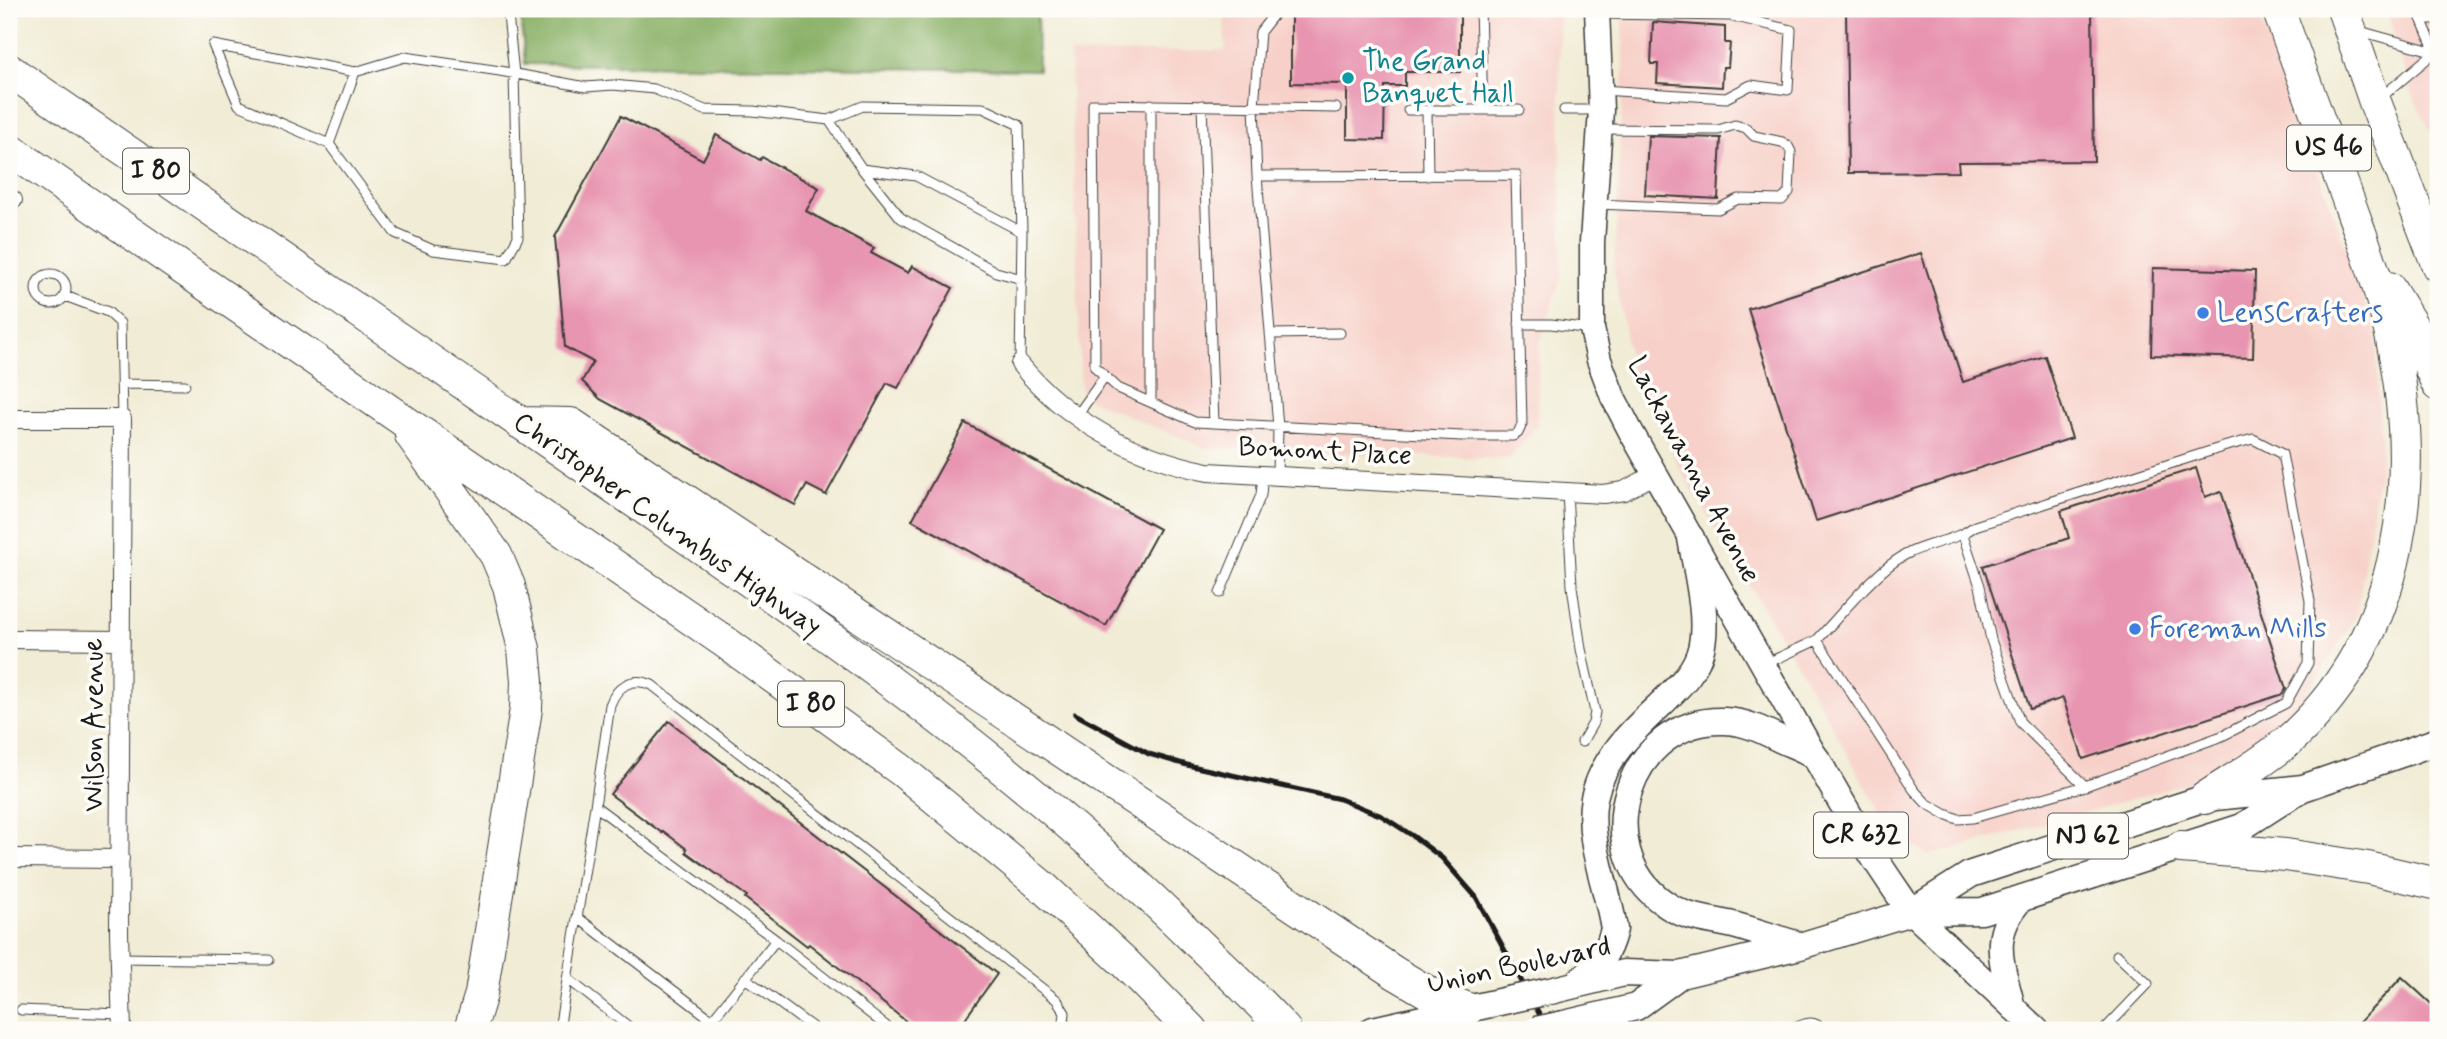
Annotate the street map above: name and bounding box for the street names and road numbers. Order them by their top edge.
road number: US 46 [2287,125,2371,170]
road number: I 80 [123,148,189,194]
street label: Lackawanna Avenue [1618,350,1768,590]
street label: Christopher Columbus Highway [505,404,829,646]
street label: Bomont Place [1237,429,1413,475]
street label: Wilson Avenue [76,638,113,812]
road number: I 80 [778,682,844,726]
road number: CR 632 [1814,813,1908,858]
road number: NJ 62 [2048,814,2128,858]
street label: Union Boulevard [1424,928,1614,1004]

